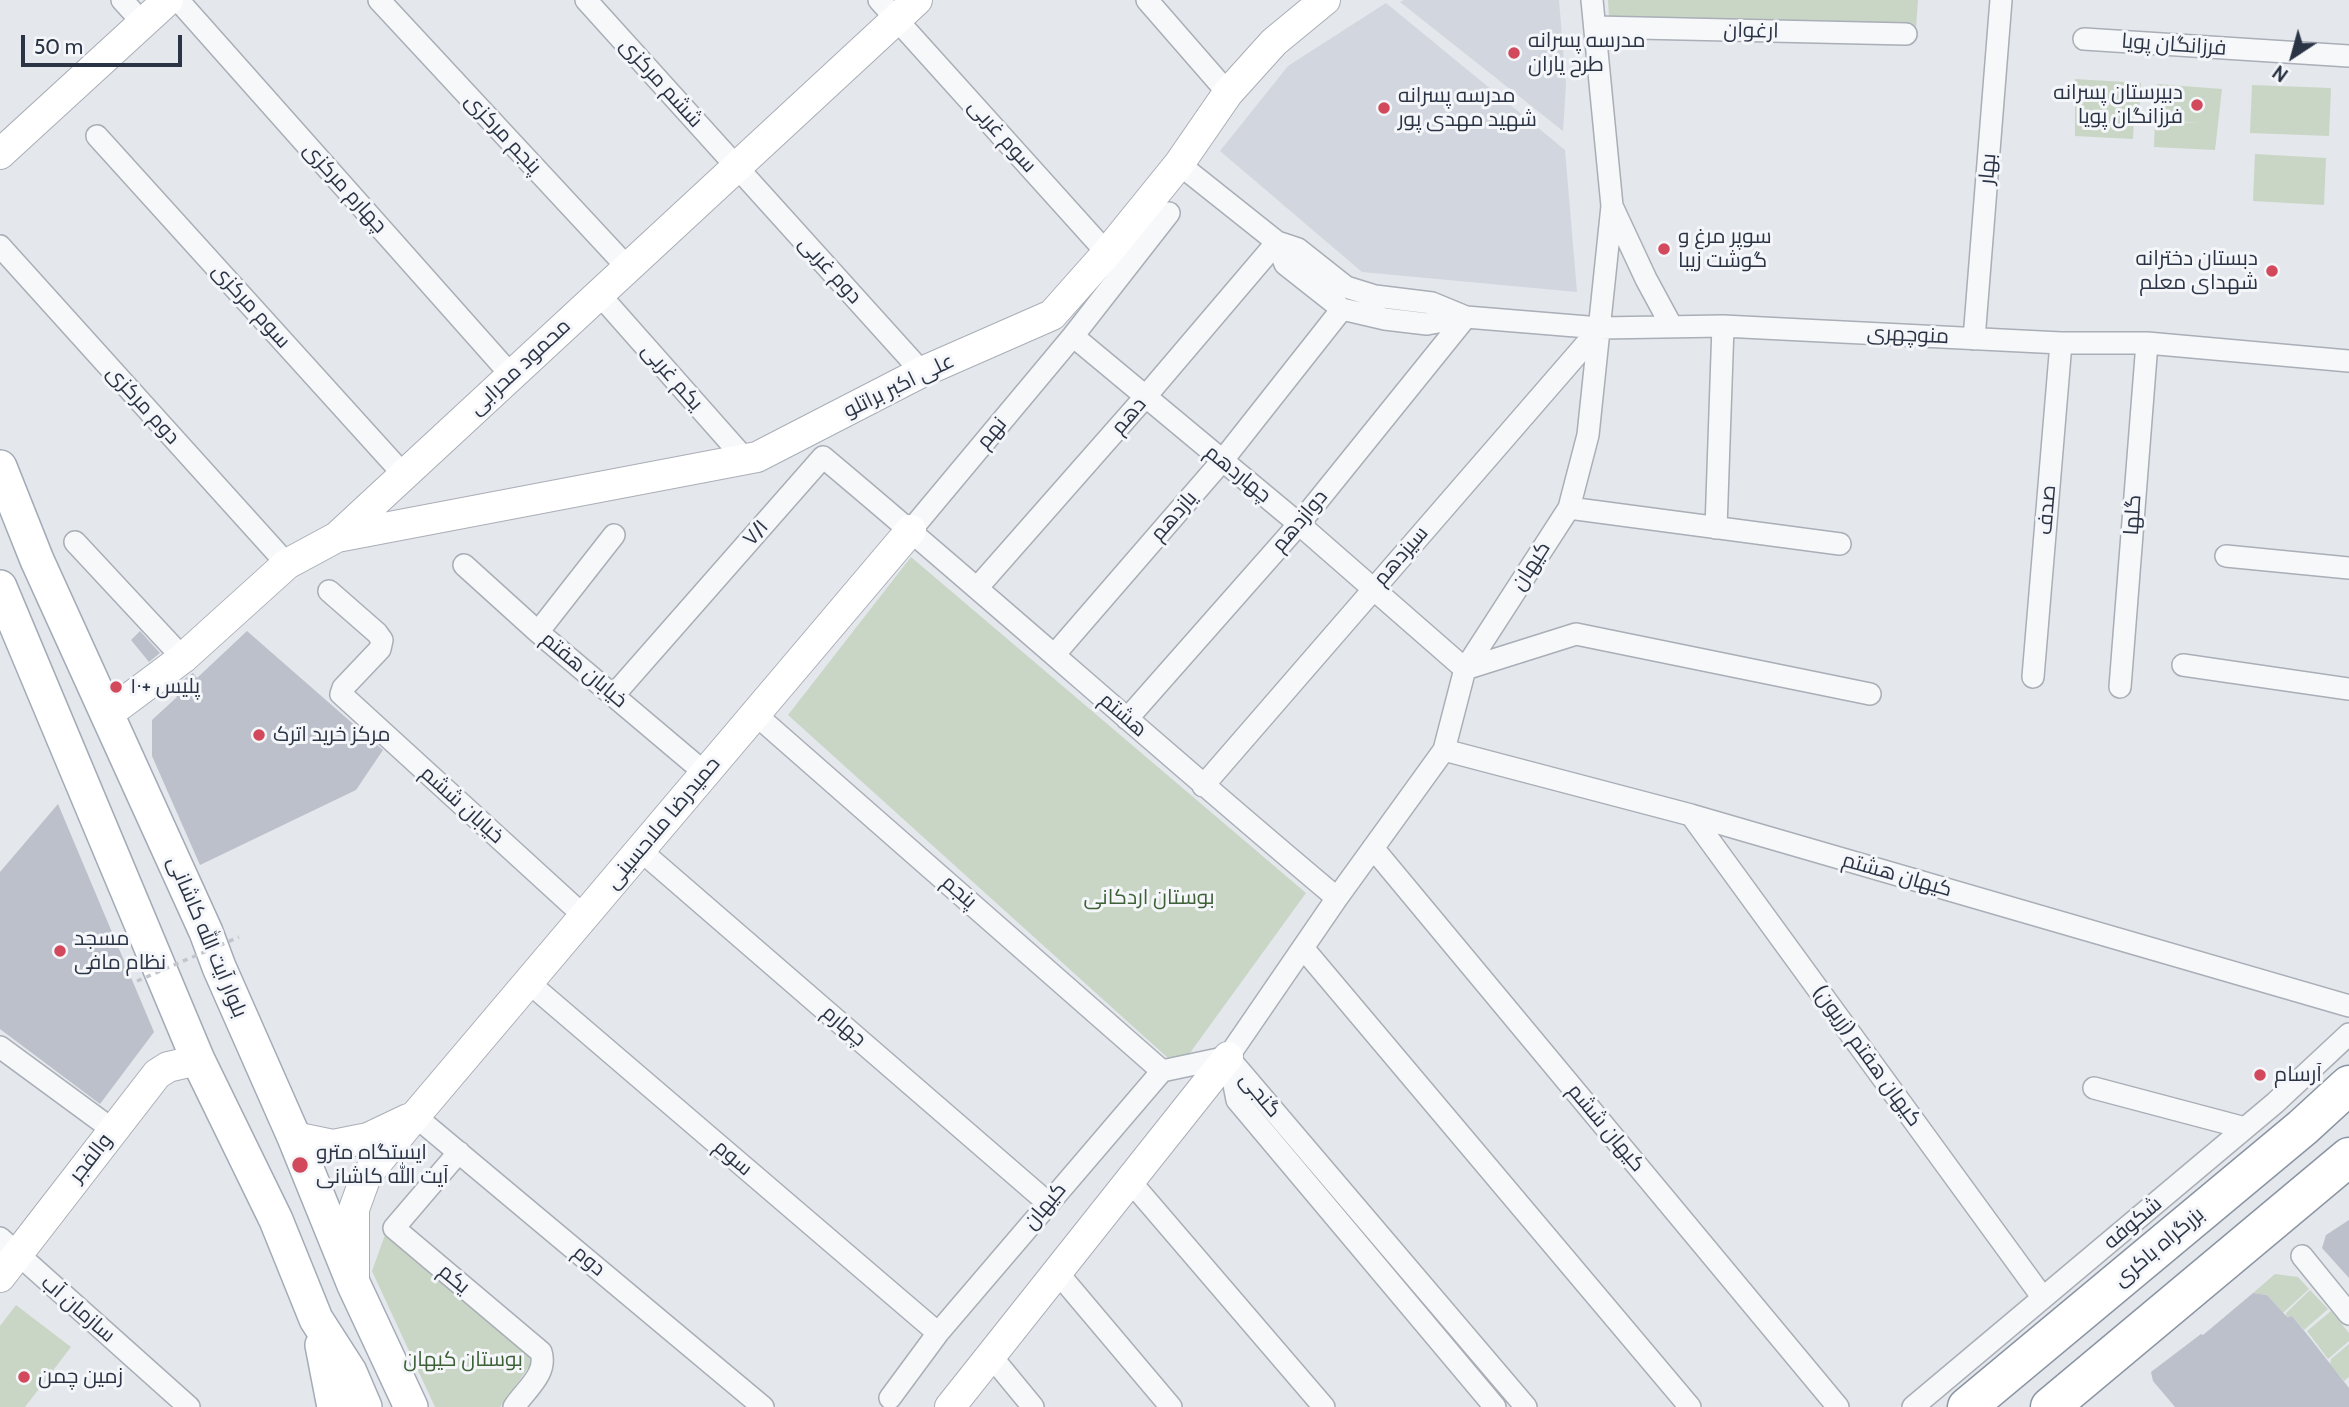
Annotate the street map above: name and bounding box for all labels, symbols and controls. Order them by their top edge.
street label: ارغوان [1723,18,1779,44]
scale bar [24,21,186,65]
north arrow [2258,21,2328,91]
place label: مدرسه پسرانه طرح یاران [1528,28,1645,78]
street label: فرزانگان پویا [2121,29,2227,61]
street label: ششم مرکزی [614,33,708,133]
text: 50 m [34,34,83,59]
marker: مدرسه پسرانه طرح یاران [1506,45,1522,61]
text: N [2268,60,2293,87]
place label: دبیرستان پسرانه فرزانگان پویا [2053,80,2183,130]
place label: مدرسه پسرانه شهید مهدی پور [1398,83,1537,133]
street label: پنجم مرکزی [459,88,547,180]
street label: سوم غربی [962,94,1042,178]
marker: دبیرستان پسرانه فرزانگان پویا [2189,97,2205,113]
marker: مدرسه پسرانه شهید مهدی پور [1376,100,1392,116]
street label: چهارم مرکزی [298,138,392,238]
street label: بهار [1974,152,2002,186]
place label: سوپر مرغ و گوشت زیبا [1678,224,1772,274]
street label: دوم غربی [793,231,867,309]
marker: سوپر مرغ و گوشت زیبا [1656,241,1672,257]
place label: دبستان دخترانه شهدای معلم [2135,246,2258,296]
street label: سوم مرکزی [206,258,296,354]
marker: دبستان دخترانه شهدای معلم [2264,263,2280,279]
street label: محمود محرابی [464,314,576,420]
street label: منوچهری [1866,320,1950,350]
street label: یکم غربی [636,338,708,416]
street label: علی اکبر براتلو [840,348,958,424]
street label: دوم مرکزی [101,360,185,450]
street label: دهم [1106,392,1152,440]
street label: نهم [972,412,1012,454]
street label: چهاردهم [1200,440,1276,508]
street label: صدف [2032,484,2062,536]
street label: دوازدهم [1267,485,1333,557]
street label: یازدهم [1145,486,1203,546]
street label: گلها [2119,494,2147,536]
street label: ۷/۱ [738,515,774,551]
street label: سیزدهم [1368,521,1434,591]
street label: کیهان [1506,537,1556,595]
street label: خیابان هفتم [536,627,632,713]
place label: پلیس +۱۰ [130,674,200,700]
marker: پلیس +۱۰ [108,679,124,695]
street label: هشتم [1094,688,1152,742]
place label: مرکز خرید اترک [273,722,390,748]
marker: مرکز خرید اترک [251,727,267,743]
street label: حمیدرضا ملاحسینی [600,752,726,894]
street label: خیابان ششم [415,761,509,849]
street label: کیهان هشتم [1839,847,1955,903]
street label: بلوار آیت الله کاشانی [162,853,252,1021]
street label: پنجم [936,870,982,914]
park label: بوستان اردکانی [1084,885,1214,911]
place label: مسجد نظام مافی [74,926,166,976]
marker: مسجد نظام مافی [52,943,68,959]
street label: کیهان هفتم (زریون) [1807,980,1927,1132]
street label: چهارم [817,1000,871,1052]
place label: آرسام [2274,1062,2322,1088]
street label: گنجی [1234,1067,1286,1123]
marker: آرسام [2252,1067,2268,1083]
street label: کیهان ششم [1562,1079,1650,1177]
street label: والفجر [64,1128,118,1188]
street label: سوم [709,1134,757,1182]
place label: ایستگاه مترو آیت الله کاشانی [316,1140,449,1190]
marker: ایستگاه مترو آیت الله کاشانی [290,1155,310,1175]
street label: کیهان [1018,1177,1072,1235]
street label: شکوفه [2099,1191,2167,1255]
street label: بزرگراه باکری [2109,1202,2209,1292]
street label: دوم [568,1240,610,1282]
street label: یکم [433,1259,475,1299]
street label: سازمان آب [36,1270,120,1348]
park label: بوستان کیهان [403,1347,523,1373]
place label: زمین چمن [38,1364,123,1390]
marker: زمین چمن [16,1369,32,1385]

